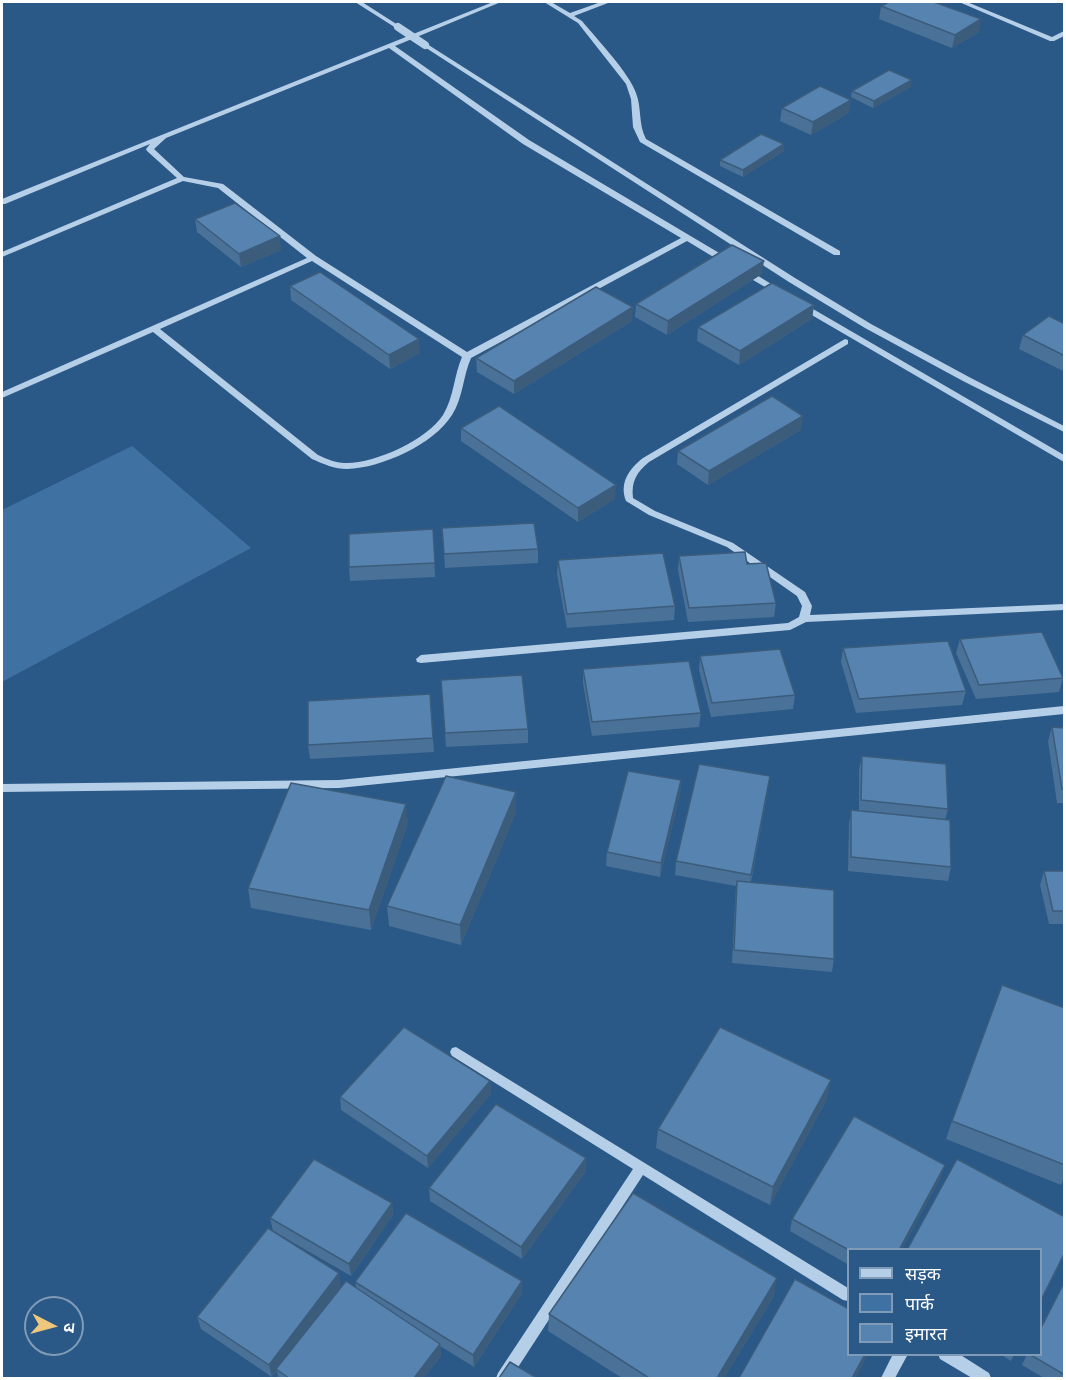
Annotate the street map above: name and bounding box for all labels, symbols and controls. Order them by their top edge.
legend [847,1248,1042,1356]
text: सड़क [905,1260,941,1287]
text: पार्क [905,1290,934,1317]
north arrow [24,1296,84,1356]
text: इमारत [905,1320,947,1347]
text: उ [57,1322,82,1334]

